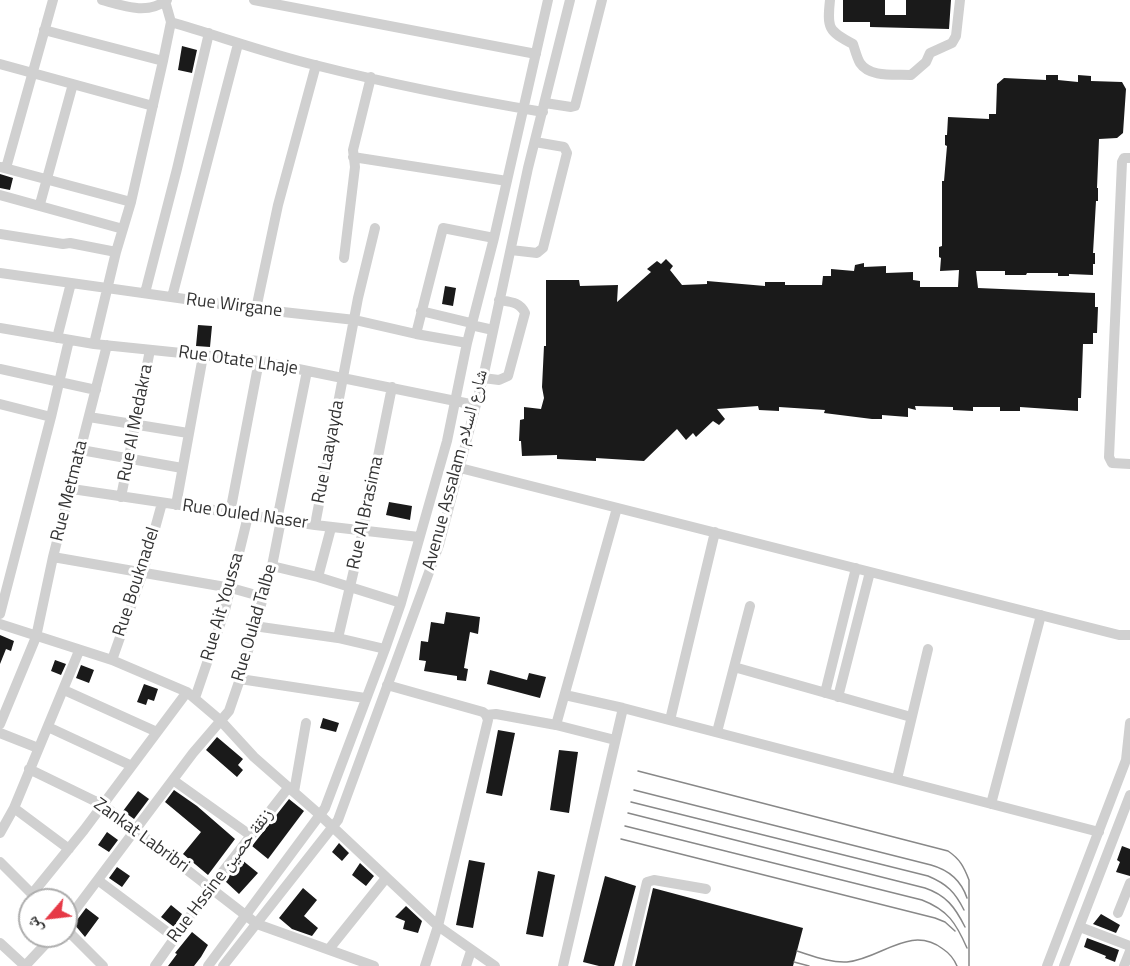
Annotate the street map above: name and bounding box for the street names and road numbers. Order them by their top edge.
street label: Rue Wirgane [185,289,283,323]
street label: Rue Otate Lhaje [177,342,299,380]
street label: Rue Al Medakra [114,363,158,483]
street label: Avenue Assalam شارع السلام [419,367,493,573]
street label: Rue Laayayda [308,399,350,505]
street label: Rue Metmata [47,438,93,544]
street label: Rue Al Brasima [343,454,389,572]
street label: Rue Ouled Naser [181,495,309,535]
street label: Rue Bouknadel [109,525,165,639]
street label: Rue Ait Youssa [197,550,249,664]
street label: Rue Oulad Talbe [228,562,282,684]
street label: Zankat Labribri [89,794,193,878]
street label: Rue Hssine زنقة حصين [163,805,279,947]

